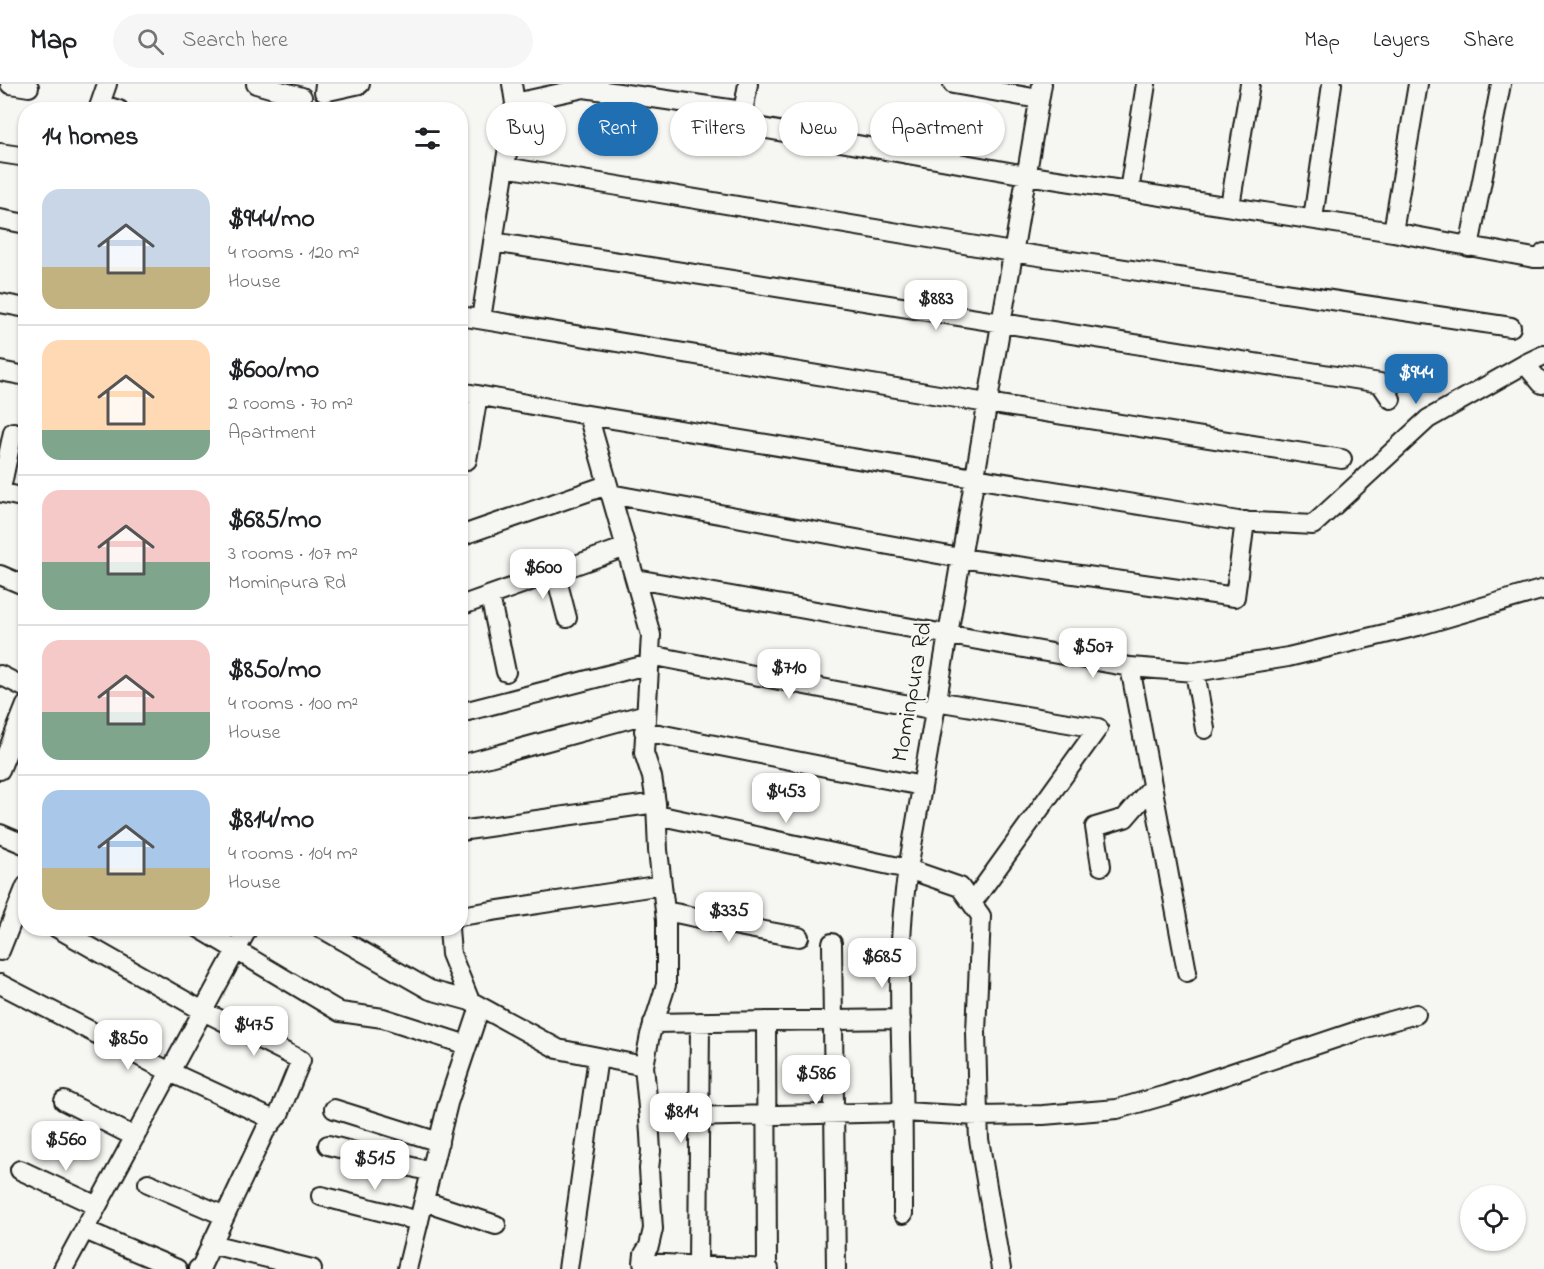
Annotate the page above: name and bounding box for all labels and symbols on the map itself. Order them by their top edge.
pin: $883 [900,280,972,331]
pin: $944 [1380,354,1452,405]
pin: $600 [507,549,579,600]
street label: Mominpura Rd [883,619,943,765]
pin: $507 [1057,628,1129,679]
pin: $710 [753,649,825,700]
pin: $453 [750,773,822,824]
pin: $335 [693,892,765,943]
pin: $685 [846,938,918,989]
pin: $475 [218,1006,290,1057]
pin: $850 [92,1020,164,1071]
pin: $586 [780,1055,852,1106]
pin: $814 [645,1093,717,1144]
pin: $560 [30,1121,102,1172]
pin: $515 [339,1140,411,1191]

